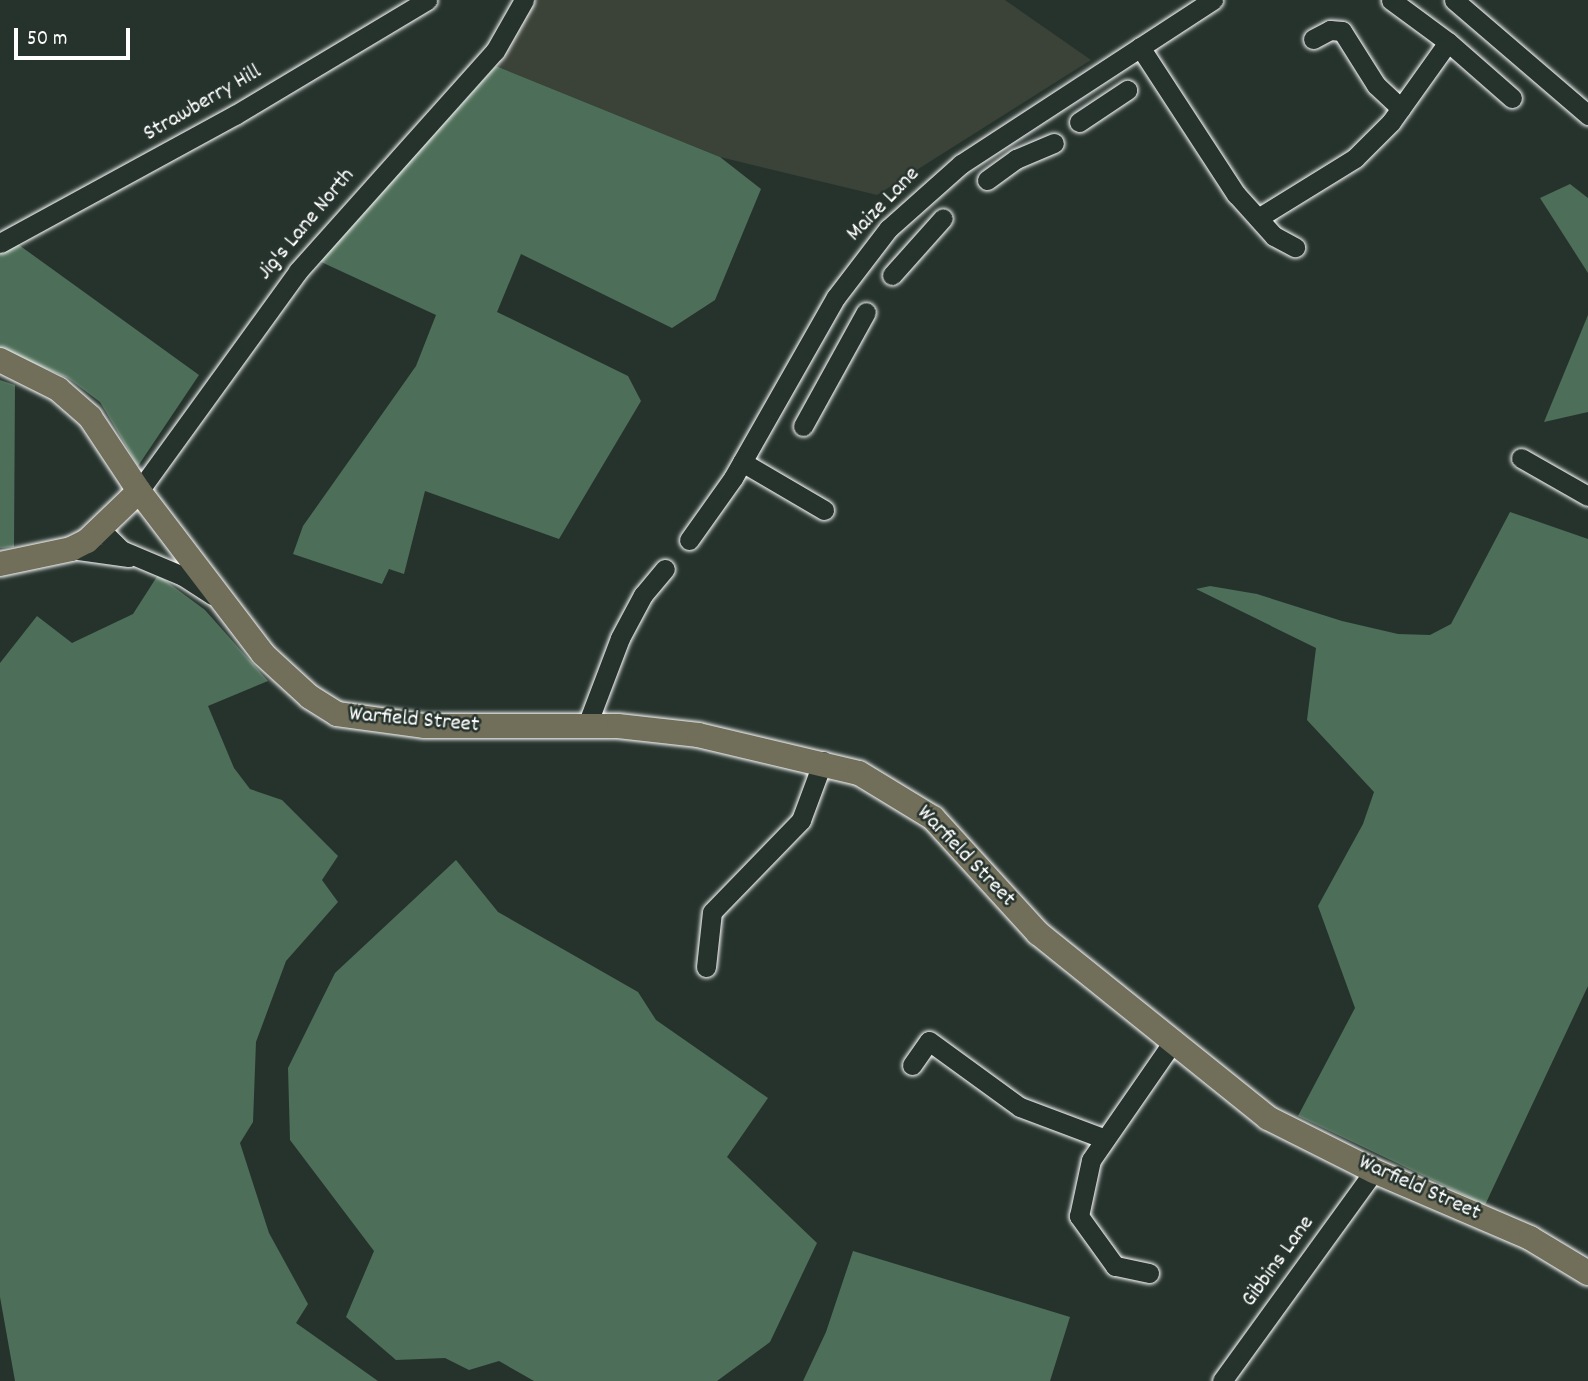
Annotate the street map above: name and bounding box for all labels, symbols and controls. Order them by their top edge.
scale bar [18,14,133,58]
text: 50 m [27,25,67,55]
street label: Strawberry Hill [139,59,267,149]
street label: Maize Lane [842,162,926,248]
street label: Jig's Lane North [252,163,362,287]
street label: Warfield Street [348,702,480,740]
street label: Warfield Street [910,800,1020,914]
street label: Warfield Street [1354,1150,1484,1228]
street label: Gibbins Lane [1237,1211,1321,1313]

